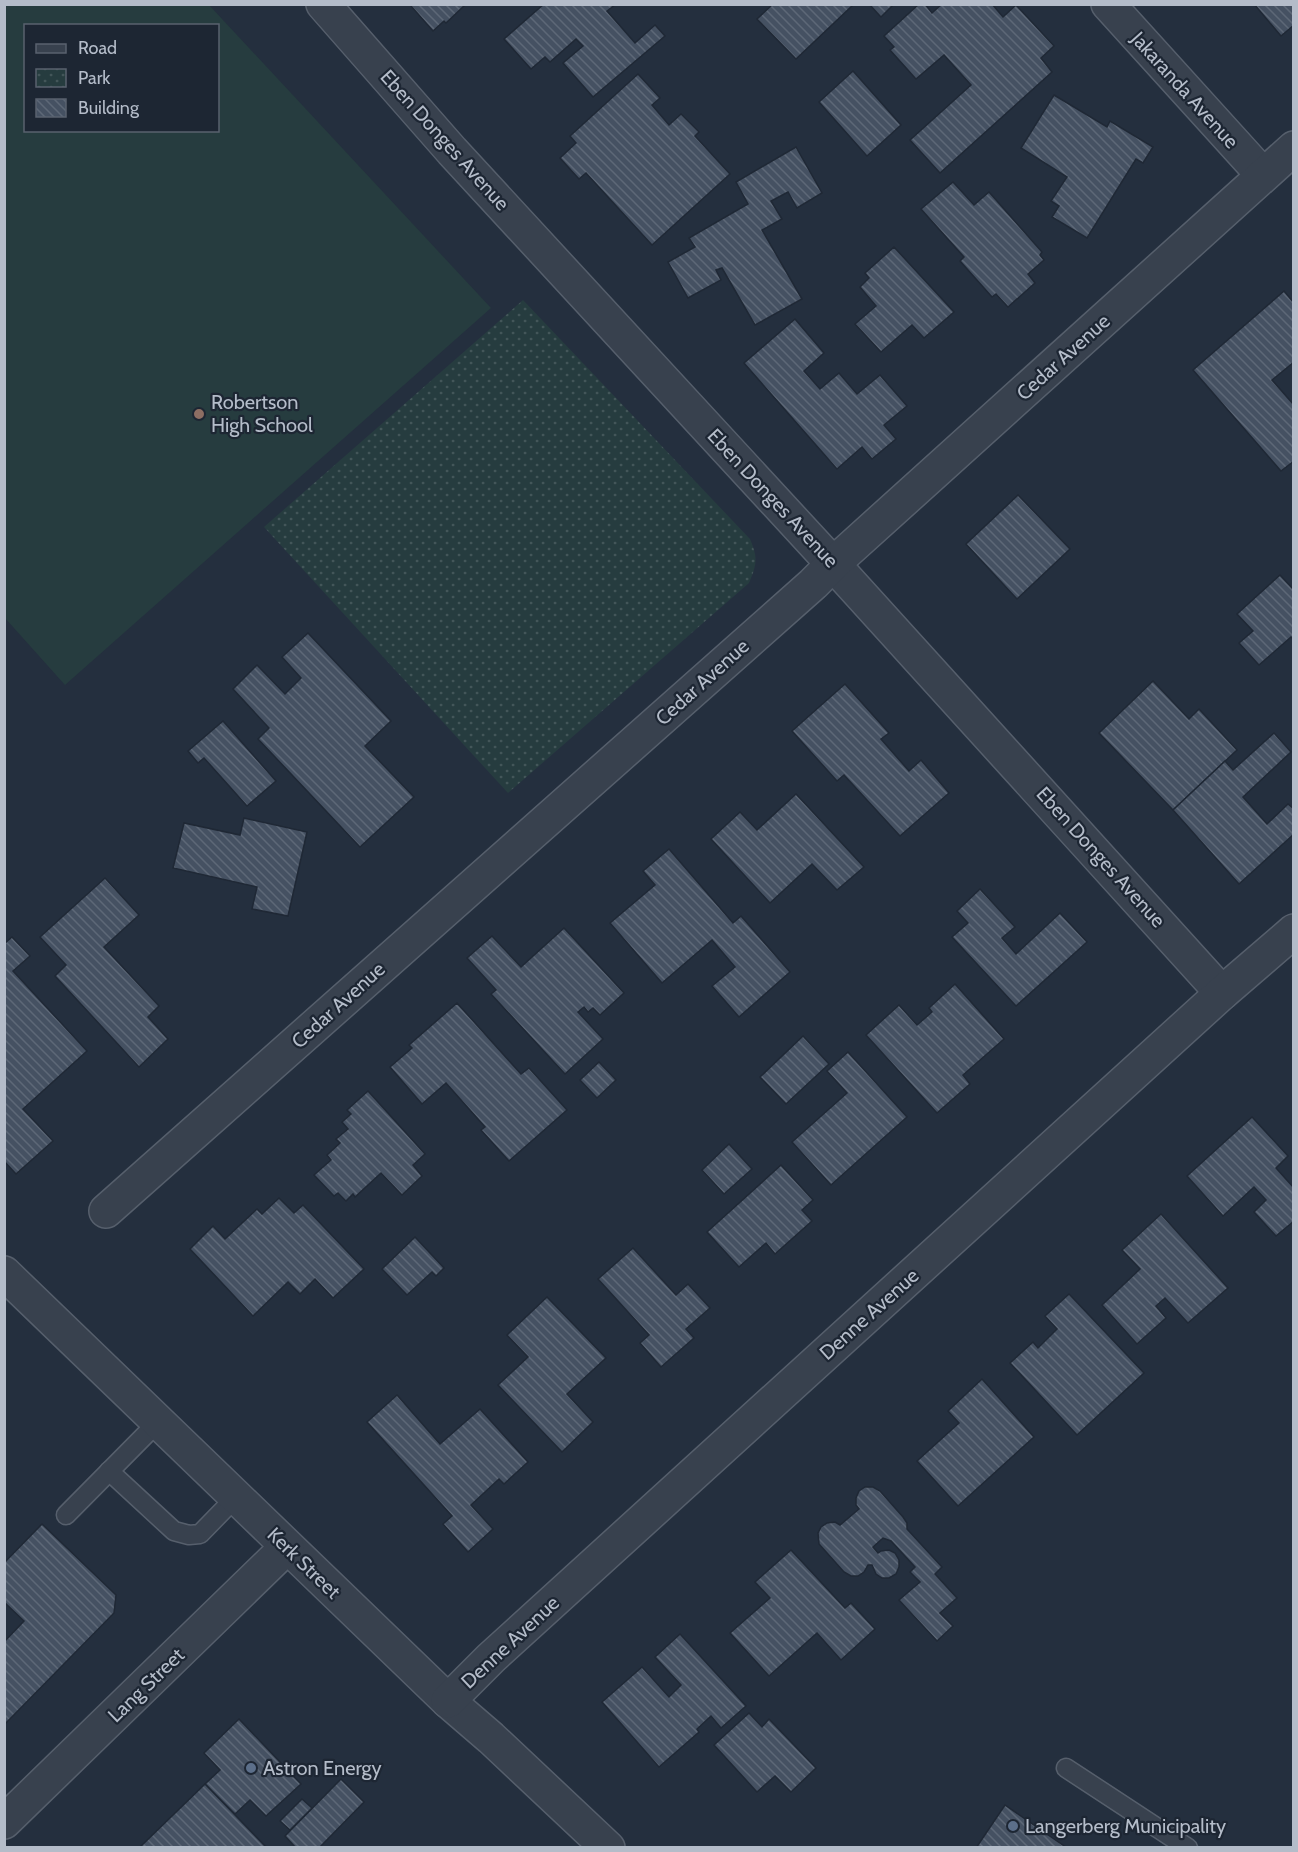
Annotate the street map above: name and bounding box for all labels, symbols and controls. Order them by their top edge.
legend [24,24,219,132]
street label: Jakaranda Avenue [1126,26,1244,153]
text: Road [78,37,117,59]
street label: Eben Donges Avenue [375,65,515,215]
text: Park [78,67,111,89]
text: Building [78,97,140,119]
street label: Cedar Avenue [1011,309,1115,405]
place label: Robertson High School [211,390,313,437]
marker: Robertson High School [192,407,206,421]
street label: Eben Donges Avenue [702,424,844,572]
street label: Cedar Avenue [650,634,754,730]
street label: Eben Donges Avenue [1031,782,1171,932]
street label: Cedar Avenue [286,957,390,1053]
street label: Denne Avenue [814,1263,924,1365]
street label: Kerk Street [263,1522,346,1604]
street label: Denne Avenue [456,1591,564,1693]
street label: Lang Street [103,1643,189,1727]
place label: Astron Energy [263,1756,382,1780]
marker: Astron Energy [244,1761,258,1775]
place label: Langerberg Municipality [1025,1814,1226,1838]
marker: Langerberg Municipality [1006,1819,1020,1833]

